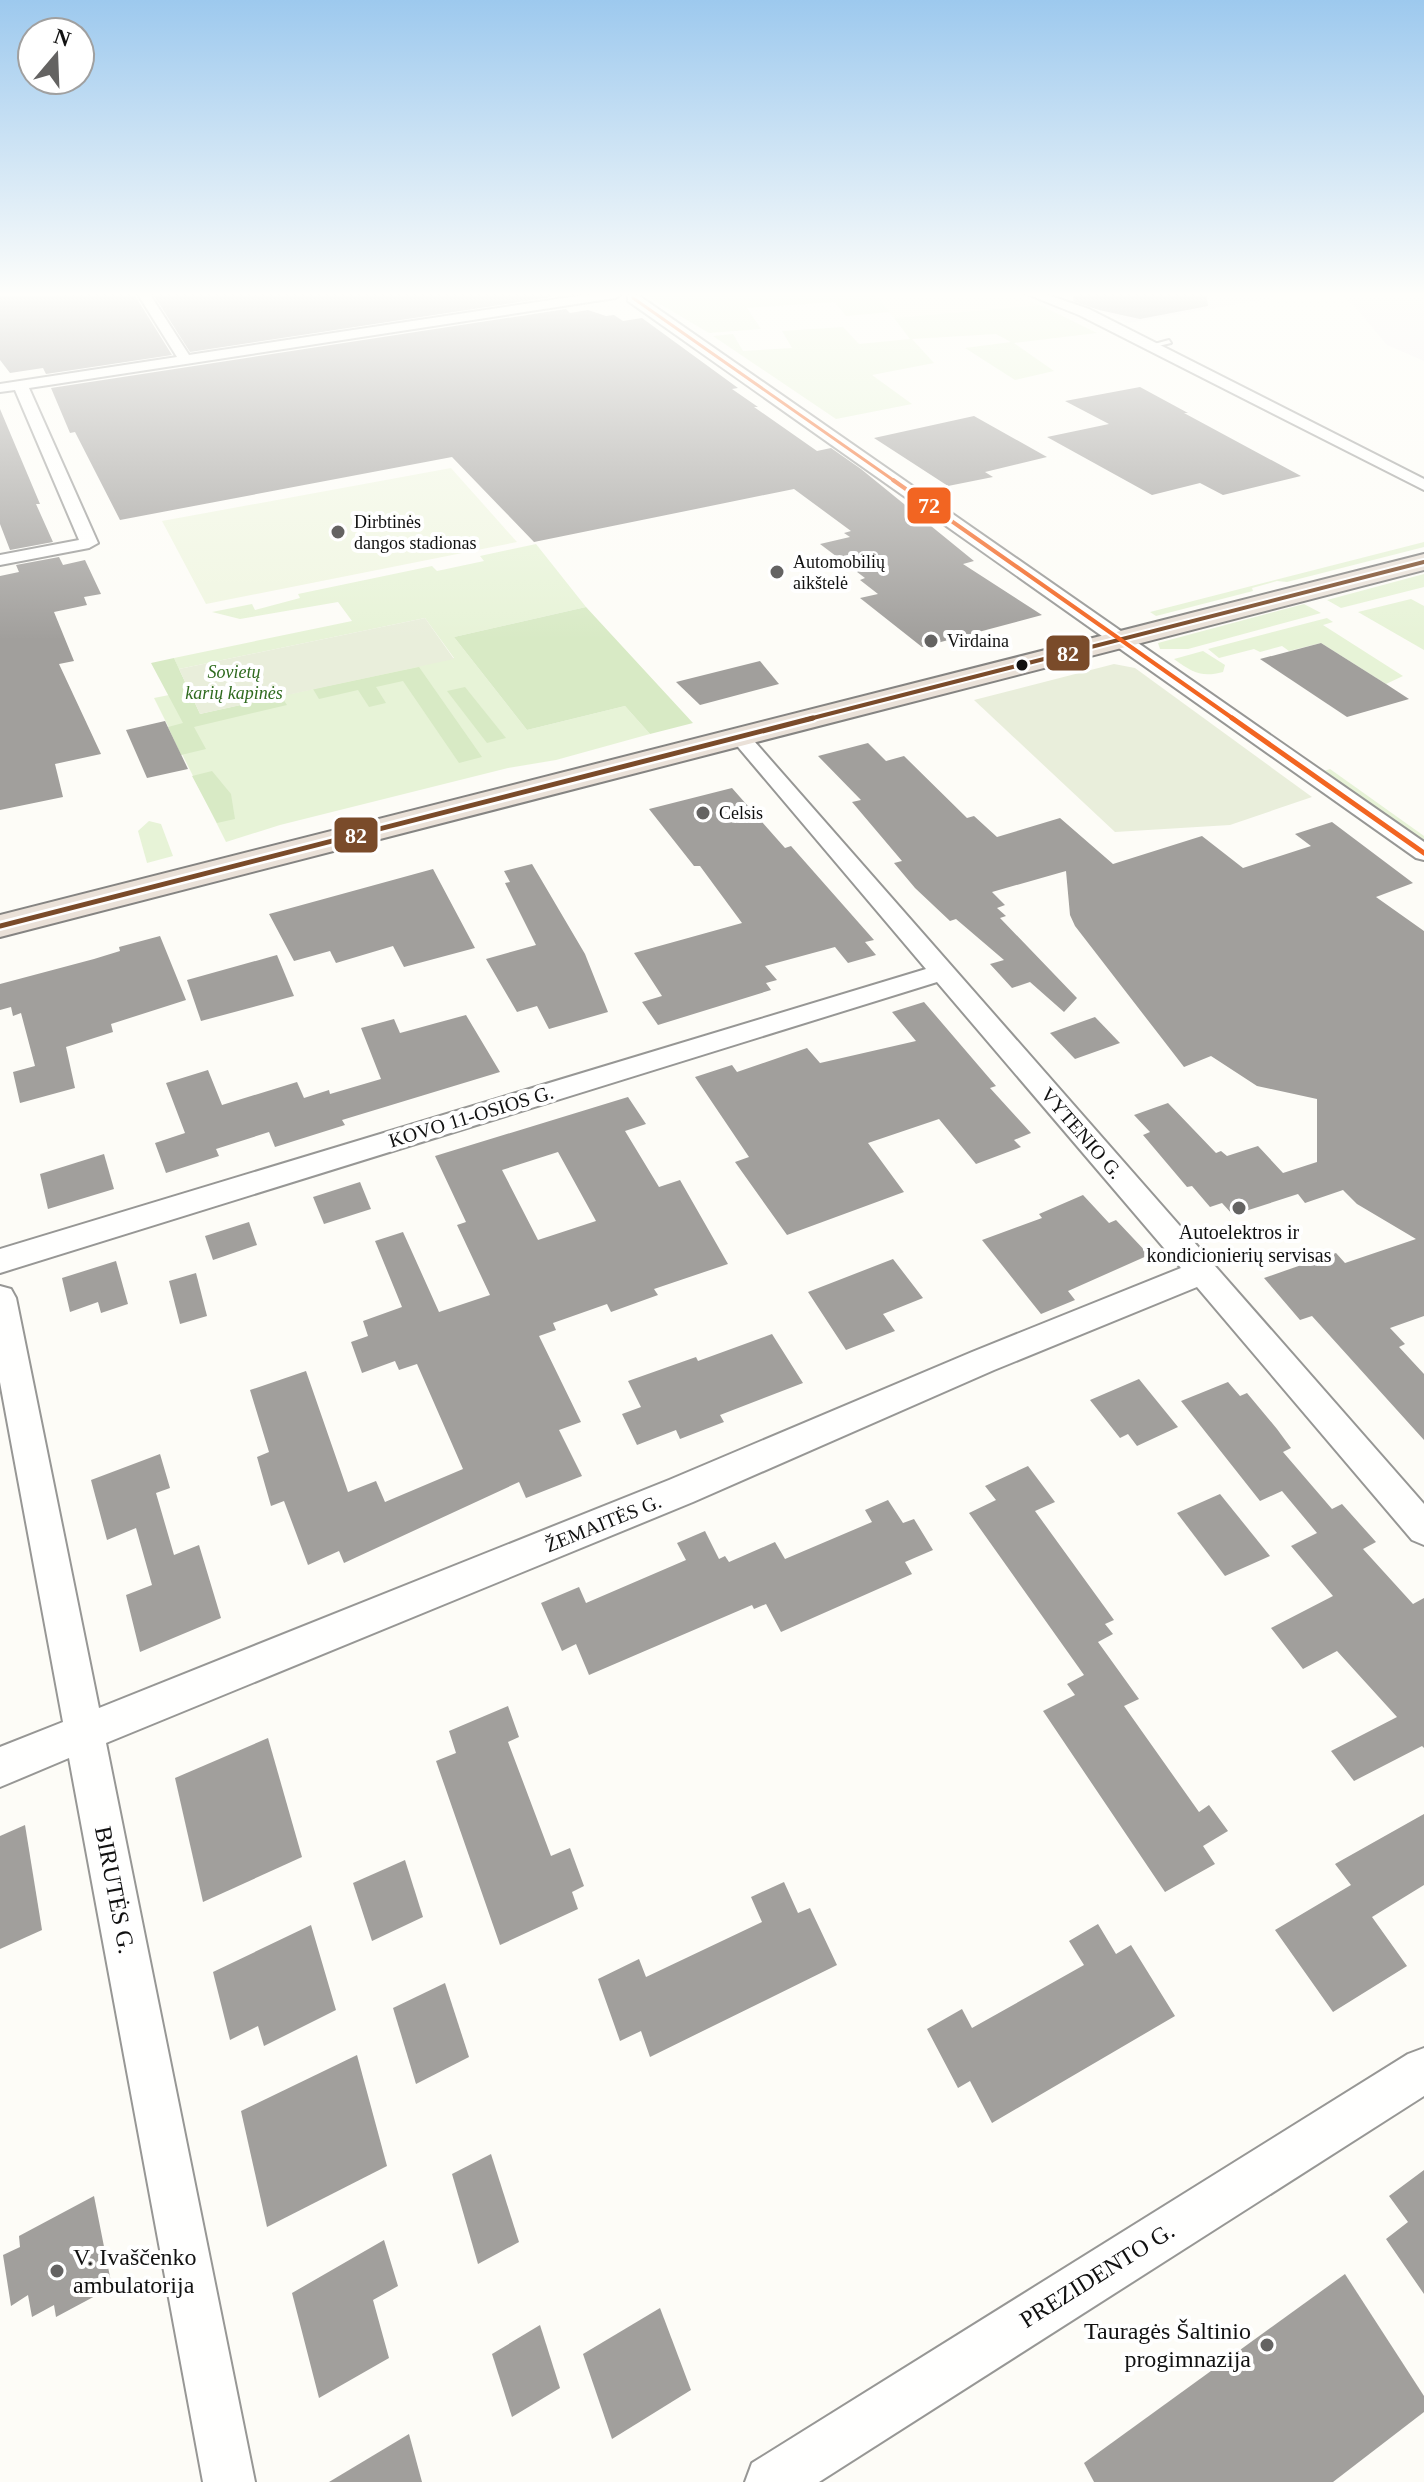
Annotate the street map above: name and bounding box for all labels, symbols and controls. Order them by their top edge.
north arrow [16,16,96,96]
text: N [51,23,74,52]
line badge: 72 [906,486,952,525]
text: 72 [918,493,940,518]
place label: Dirbtinės dangos stadionas [354,512,476,553]
marker: Dirbtinės dangos stadionas [329,523,347,541]
place label: Automobilių aikštelė [793,552,886,593]
marker: Automobilių aikštelė [768,563,786,581]
place label: Virdaina [947,631,1009,651]
marker: Virdaina [922,632,940,650]
line badge: 82 [1045,634,1091,672]
text: 82 [1057,641,1079,666]
unlabelled marker [1014,657,1030,673]
park label: Sovietų karių kapinės [185,662,283,703]
place label: Celsis [719,803,763,823]
marker: Celsis [694,804,712,822]
line badge: 82 [333,816,379,854]
text: 82 [345,823,367,848]
street label: KOVO 11-OSIOS G. [386,1080,556,1152]
street label: VYTENIO G. [1037,1083,1127,1183]
marker: Autoelektros ir kondicionierių servisas [1230,1199,1248,1217]
place label: Autoelektros ir kondicionierių servisas [1147,1221,1332,1267]
street label: ŽEMAITĖS G. [542,1490,664,1556]
street label: BIRUTĖS G. [90,1824,140,1956]
street label: PREZIDENTO G. [1015,2217,1179,2333]
place label: V. Ivaščenko ambulatorija [73,2244,197,2298]
marker: V. Ivaščenko ambulatorija [48,2262,66,2280]
place label: Tauragės Šaltinio progimnazija [1084,2318,1251,2372]
marker: Tauragės Šaltinio progimnazija [1258,2336,1276,2354]

